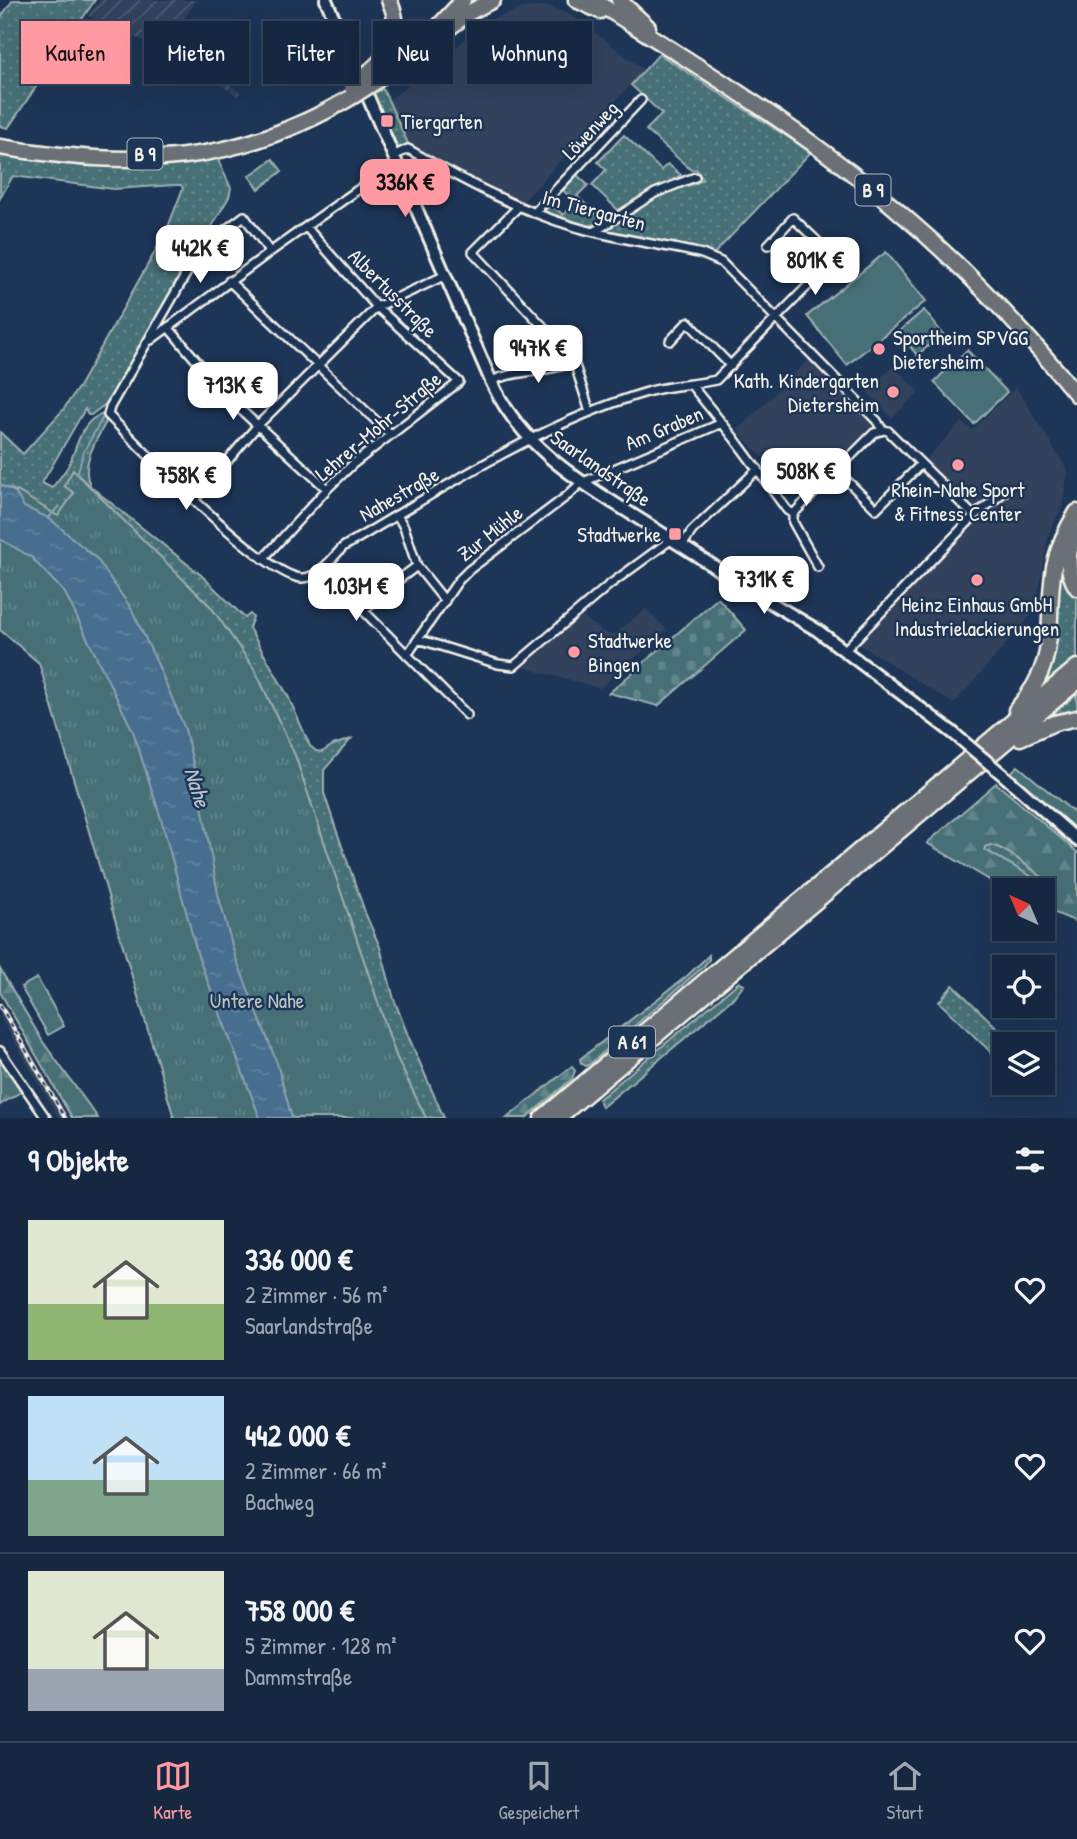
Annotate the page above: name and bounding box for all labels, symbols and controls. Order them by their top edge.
chip: Kaufen [21,21,130,84]
chip: Mieten [144,21,249,84]
chip: Filter [263,21,359,84]
chip: Neu [373,21,453,84]
chip: Wohnung [467,21,592,84]
street label: Löwenweg [555,94,625,166]
place label: Tiergarten [401,107,483,136]
marker: Tiergarten [379,113,395,129]
road number: B 9 [128,138,162,170]
pin: 336K € [348,160,462,219]
text: 336K € [376,166,434,197]
road number: B 9 [856,174,890,206]
street label: Im Tiergarten [539,182,649,238]
pin: 442K € [143,226,257,285]
text: 442K € [172,232,228,263]
pin: 801K € [758,238,872,297]
street label: Albertusstraße [342,242,444,344]
text: 801K € [787,244,844,275]
place label: Sportheim SPVGG Dietersheim [893,323,1028,376]
pin: 947K € [481,326,595,385]
text: 947K € [510,332,566,363]
marker: Sportheim SPVGG Dietersheim [871,341,887,357]
pin: 713K € [176,362,290,422]
street label: Lehrer-Mohr-Straße [309,364,447,488]
place label: Kath. Kindergarten Dietersheim [734,366,879,419]
text: 713K € [204,369,262,400]
marker: Kath. Kindergarten Dietersheim [885,384,901,400]
street label: Am Graben [620,399,708,457]
street label: Saarlandstraße [545,423,657,513]
pin: 508K € [749,448,863,508]
pin: 758K € [129,452,243,512]
text: 508K € [777,455,835,486]
marker: Rhein-Nahe Sport & Fitness Center [950,457,966,473]
text: 758K € [156,459,216,490]
street label: Nahestraße [354,460,444,528]
place label: Rhein-Nahe Sport & Fitness Center [891,475,1025,528]
street label: Zur Mühle [451,498,529,568]
place label: Stadtwerke [577,520,661,549]
marker: Stadtwerke [667,526,683,542]
pin: 731K € [707,556,821,616]
text: 731K € [735,563,793,594]
pin: 1.03M € [291,564,421,623]
text: 1.03M € [324,570,388,601]
marker: Heinz Einhaus GmbH Industrielackierungen [969,572,985,588]
place label: Heinz Einhaus GmbH Industrielackierungen [895,590,1059,643]
place label: Stadtwerke Bingen [588,626,672,679]
marker: Stadtwerke Bingen [566,644,582,660]
water label: Nahe [177,763,219,811]
north arrow [992,878,1055,942]
map controls [992,878,1055,1095]
button: locate [992,955,1055,1018]
park label: Untere Nahe [210,986,304,1015]
road number: A 61 [609,1026,655,1058]
button: layers [992,1032,1055,1095]
text: 9 Objekte [28,1140,129,1180]
icon: filters [1011,1141,1049,1179]
text: 336 000 € [245,1239,352,1279]
icon: home [84,1248,168,1332]
icon: heart [1011,1271,1049,1309]
text: 2 Zimmer · 56 m² [245,1279,387,1310]
text: Saarlandstraße [245,1310,373,1341]
text: 442 000 € [245,1415,350,1455]
icon: home [84,1424,168,1508]
icon: heart [1011,1447,1049,1485]
text: 2 Zimmer · 66 m² [245,1455,387,1486]
text: Bachweg [245,1486,314,1517]
text: 758 000 € [245,1590,354,1630]
icon: home [84,1599,168,1683]
icon: heart [1011,1622,1049,1660]
text: 5 Zimmer · 128 m² [245,1630,397,1661]
text: Dammstraße [245,1661,352,1692]
tab: Karte [153,1757,192,1825]
tab: Gespeichert [499,1757,579,1825]
tab: Start [886,1757,924,1825]

